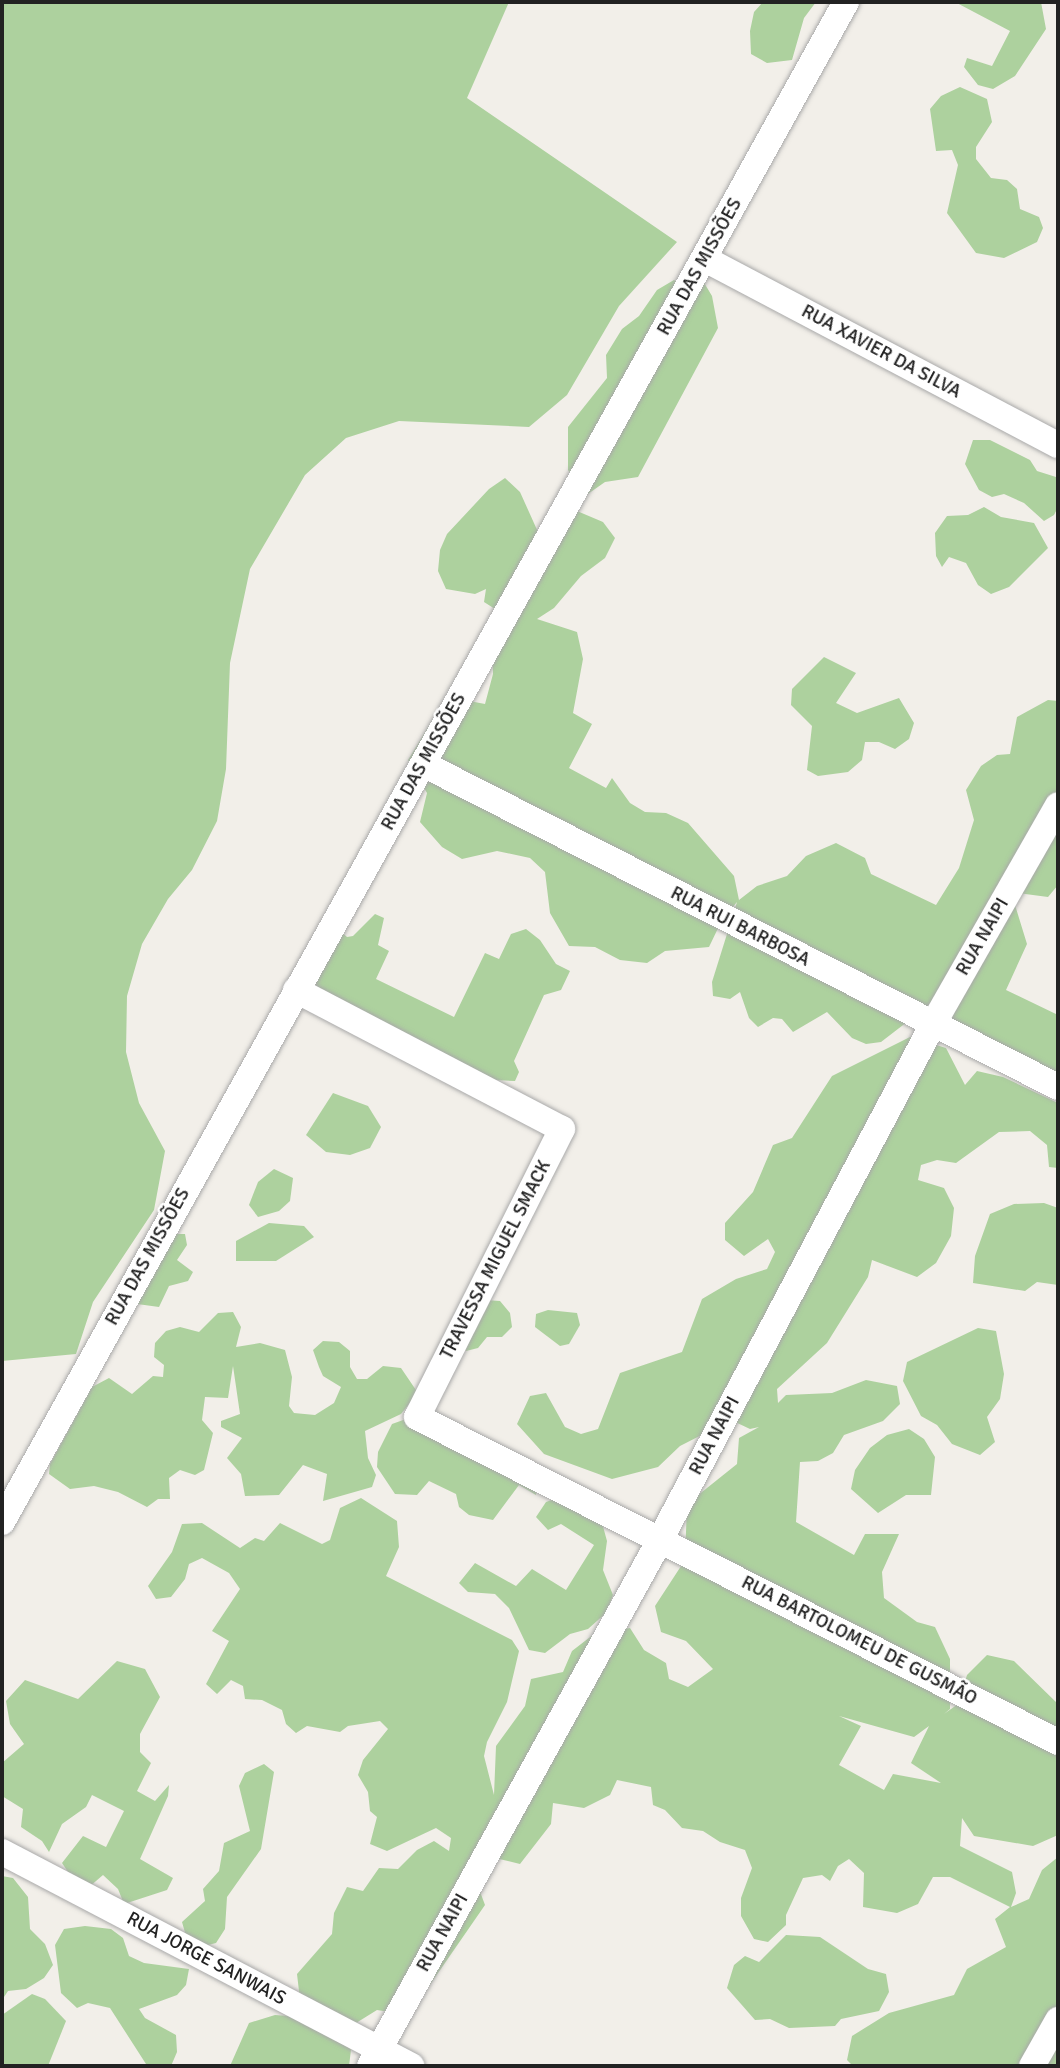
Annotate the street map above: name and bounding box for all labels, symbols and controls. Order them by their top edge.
street label: RUA DAS MISSÕES [653,194,747,340]
street label: RUA XAVIER DA SILVA [797,300,965,404]
street label: RUA DAS MISSÕES [377,689,471,835]
street label: RUA RUI BARBOSA [666,882,814,972]
street label: RUA NAIPI [952,894,1014,980]
street label: TRAVESSA MIGUEL SMACK [436,1157,556,1363]
street label: RUA DAS MISSÕES [101,1184,195,1330]
street label: RUA NAIPI [685,1393,745,1479]
street label: RUA BARTOLOMEU DE GUSMÃO [737,1571,981,1711]
street label: RUA NAIPI [412,1890,474,1976]
street label: RUA JORGE SANWAIS [123,1907,289,2011]

